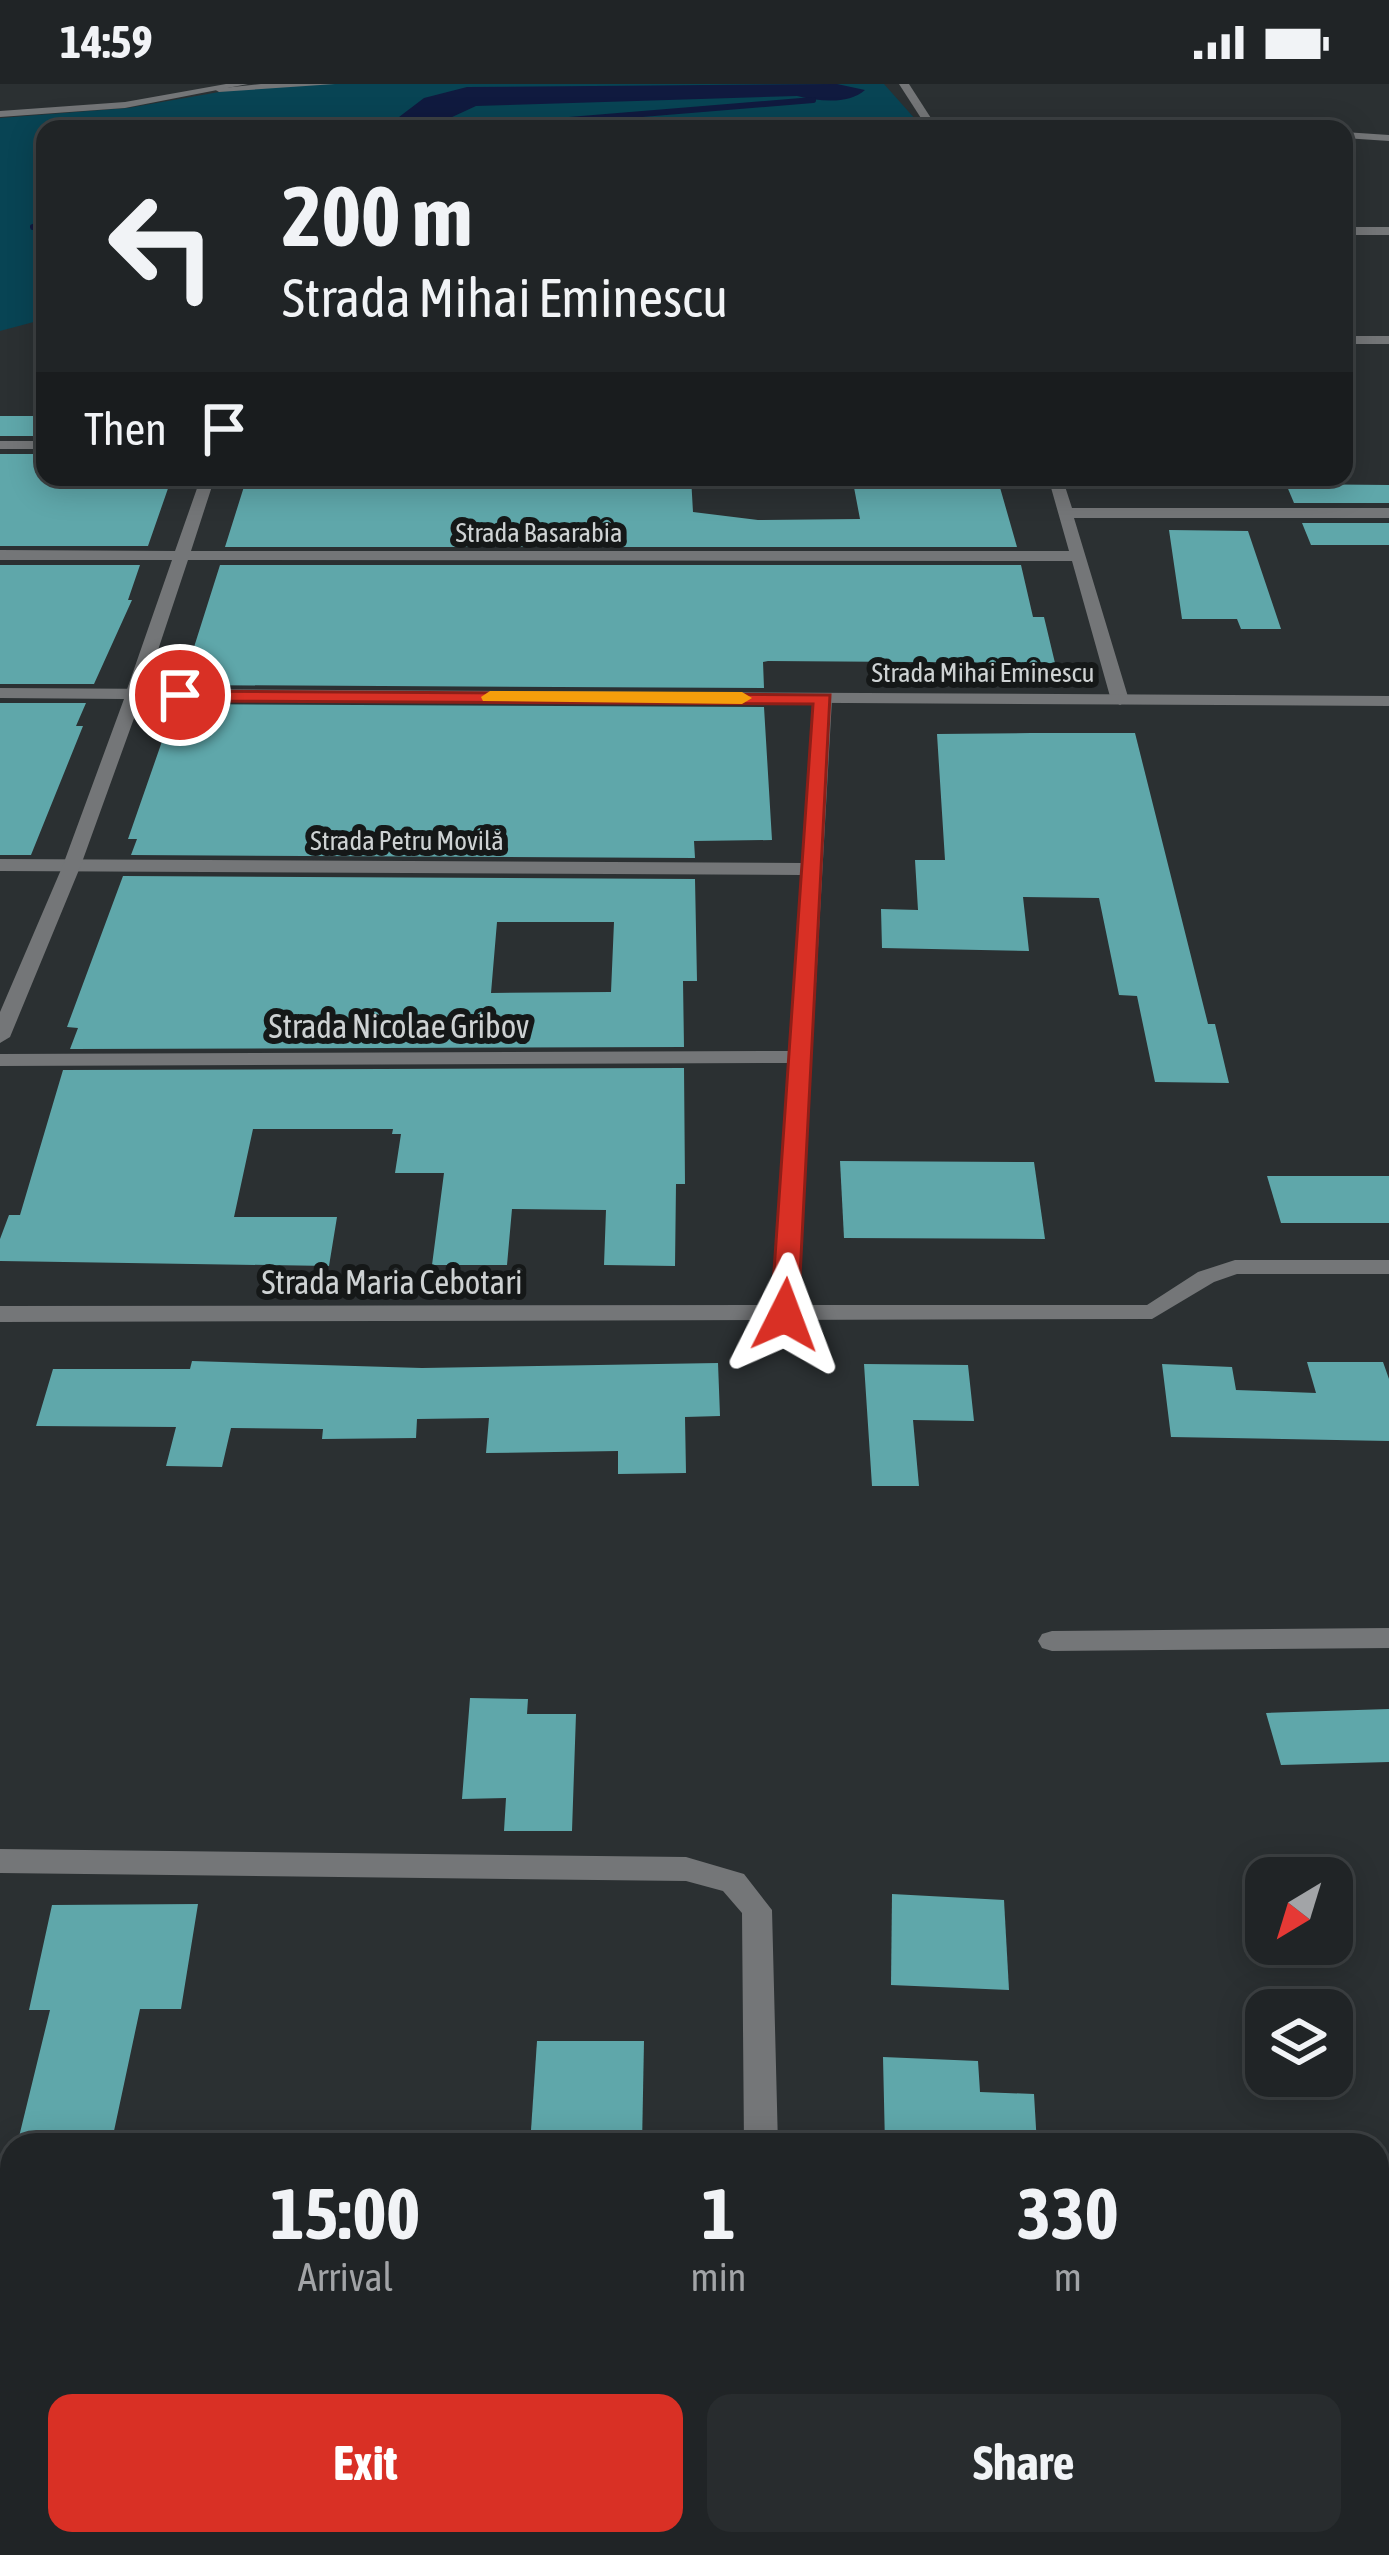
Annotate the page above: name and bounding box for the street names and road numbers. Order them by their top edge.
street label: Strada Basarabia [455,517,623,548]
street label: Strada Mihai Eminescu [871,657,1095,688]
street label: Strada Petru Movilă [310,825,504,856]
street label: Strada Nicolae Gribov [269,1007,529,1045]
street label: Strada Maria Cebotari [261,1263,523,1301]

